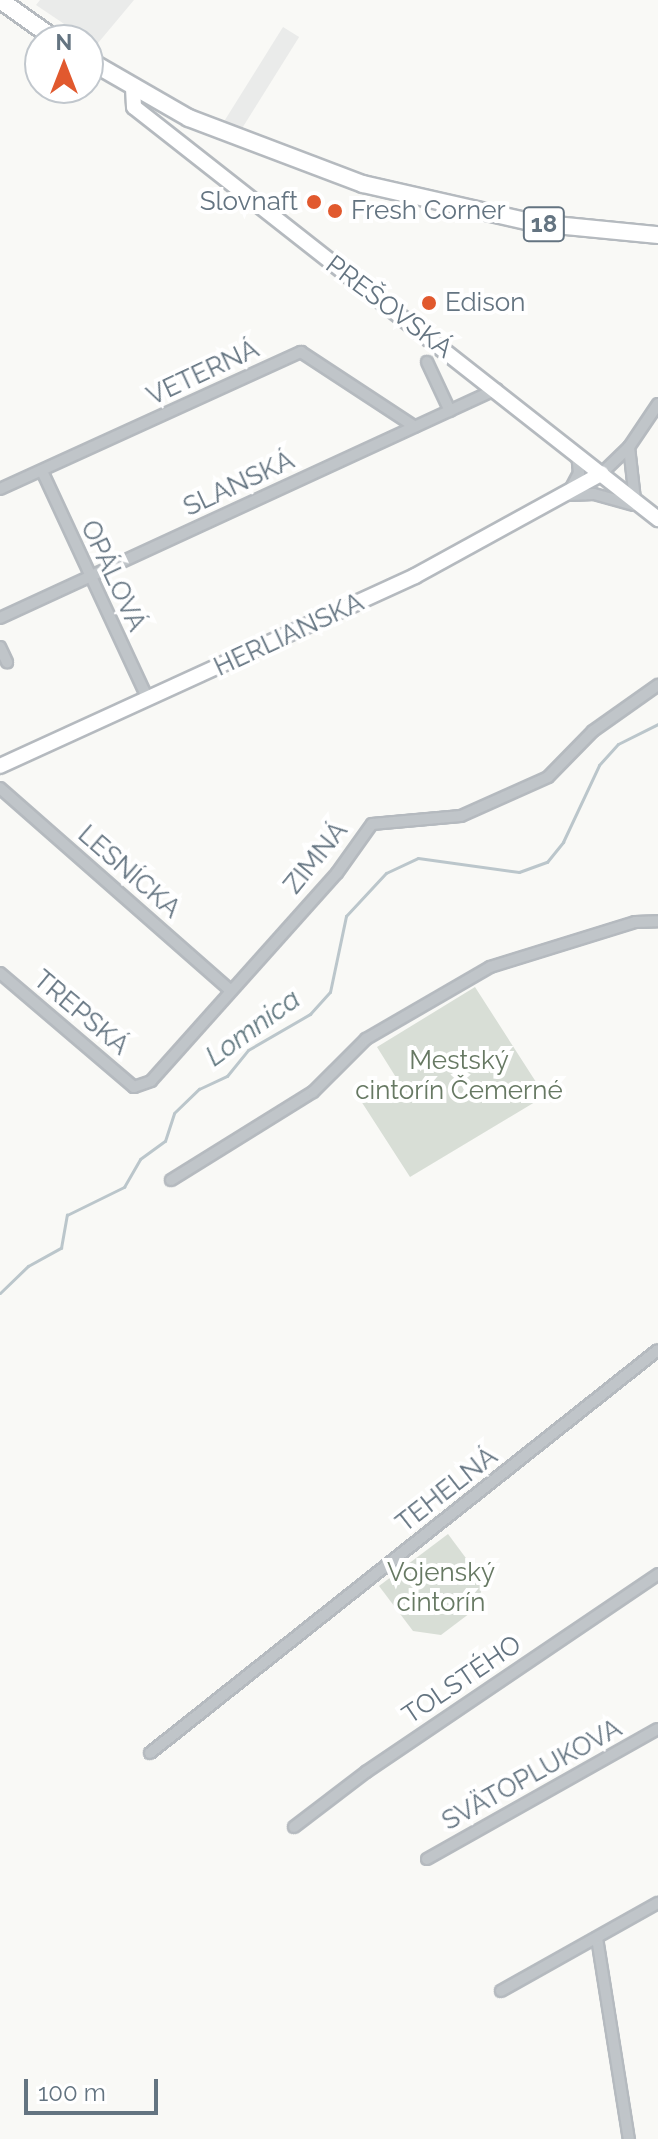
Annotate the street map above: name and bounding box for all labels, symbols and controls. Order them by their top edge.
north arrow [24,24,104,104]
text: N [56,29,72,55]
place label: Slovnaft [200,186,298,218]
marker: Slovnaft [305,193,323,211]
place label: Fresh Corner [351,195,506,227]
marker: Fresh Corner [326,202,344,220]
road number: 18 [522,204,566,244]
street label: PREŠOVSKÁ [319,249,459,365]
place label: Edison [445,287,525,319]
marker: Edison [420,294,438,312]
street label: VETERNÁ [142,334,264,412]
street label: SLANSKÁ [179,445,299,523]
street label: OPÁLOVÁ [74,516,152,636]
street label: HERLIANSKA [209,587,369,683]
street label: ZIMNÁ [278,816,354,900]
street label: LESNÍCKA [71,819,187,925]
street label: TREPSKÁ [27,964,135,1062]
water label: Lomnica [199,982,307,1074]
park label: Mestský cintorín Čemerné [355,1045,563,1106]
street label: TEHELNÁ [390,1441,504,1539]
park label: Vojenský cintorín [387,1557,495,1618]
street label: TOLSTÉHO [397,1629,527,1731]
street label: SVÄTOPLUKOVA [437,1713,627,1837]
scale bar [28,2063,162,2113]
text: 100 m [38,2078,106,2107]

